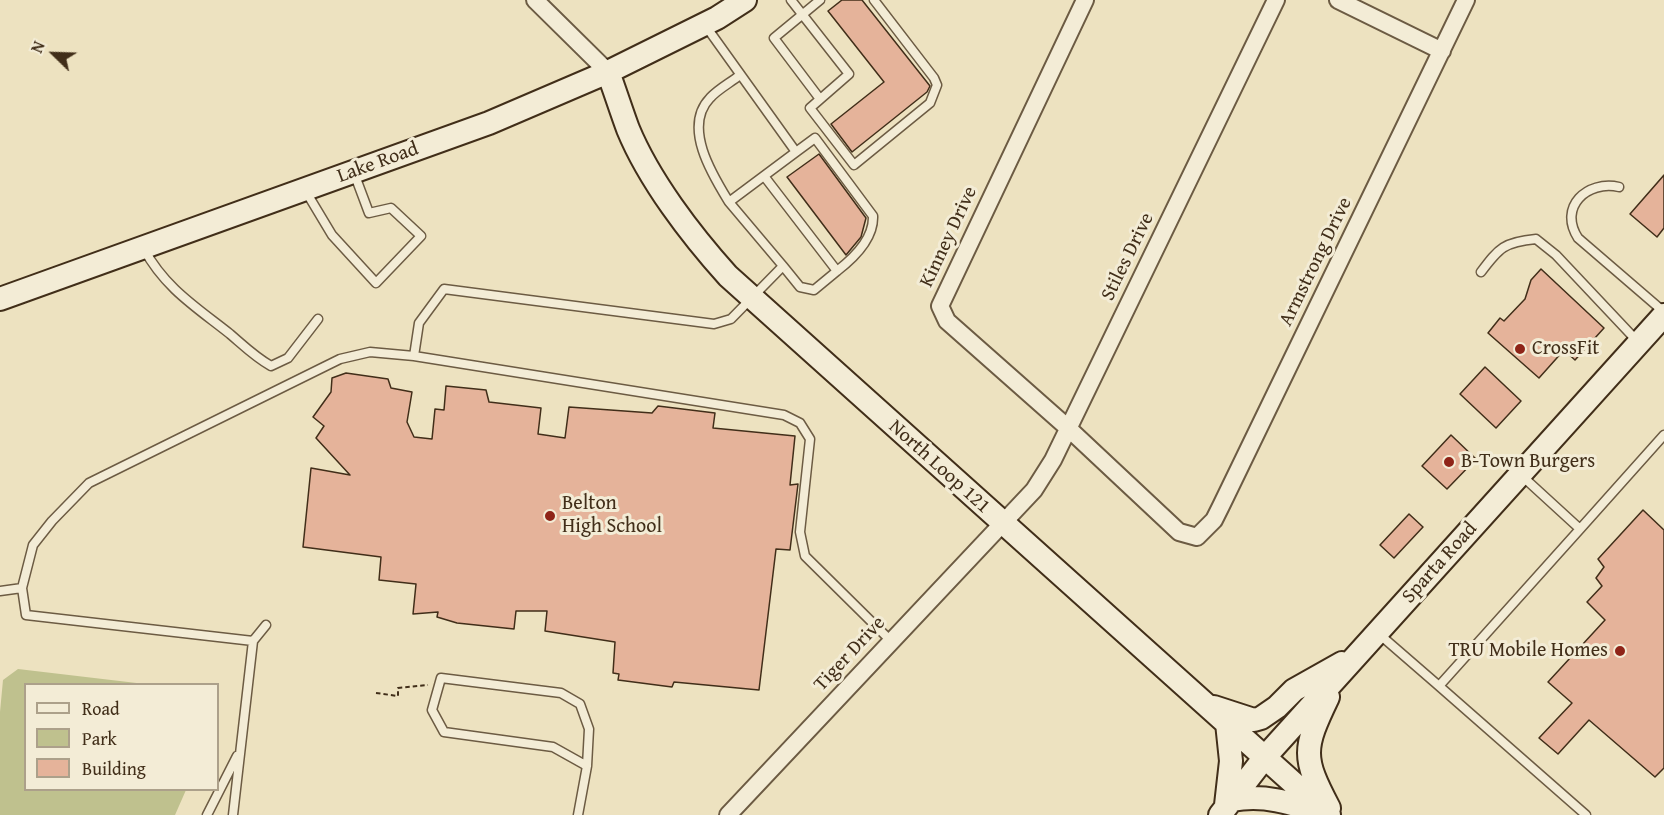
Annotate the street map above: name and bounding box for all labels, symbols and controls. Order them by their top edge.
north arrow [24,24,84,84]
text: N [24,37,51,57]
street label: Lake Road [334,137,422,189]
street label: Kinney Drive [915,183,983,291]
street label: Armstrong Drive [1274,194,1358,330]
street label: Stiles Drive [1096,209,1160,305]
place label: CrossFit [1532,337,1599,361]
marker: CrossFit [1513,342,1527,356]
street label: North Loop 121 [883,415,995,519]
place label: B-Town Burgers [1461,450,1595,474]
marker: B-Town Burgers [1442,455,1456,469]
place label: Belton High School [562,492,662,539]
marker: Belton High School [543,509,557,523]
street label: Sparta Road [1397,517,1483,609]
street label: Tiger Drive [809,612,891,696]
place label: TRU Mobile Homes [1449,639,1608,663]
marker: TRU Mobile Homes [1613,644,1627,658]
legend [24,683,219,791]
text: Road [82,695,120,722]
text: Park [82,725,117,752]
text: Building [82,755,146,782]

